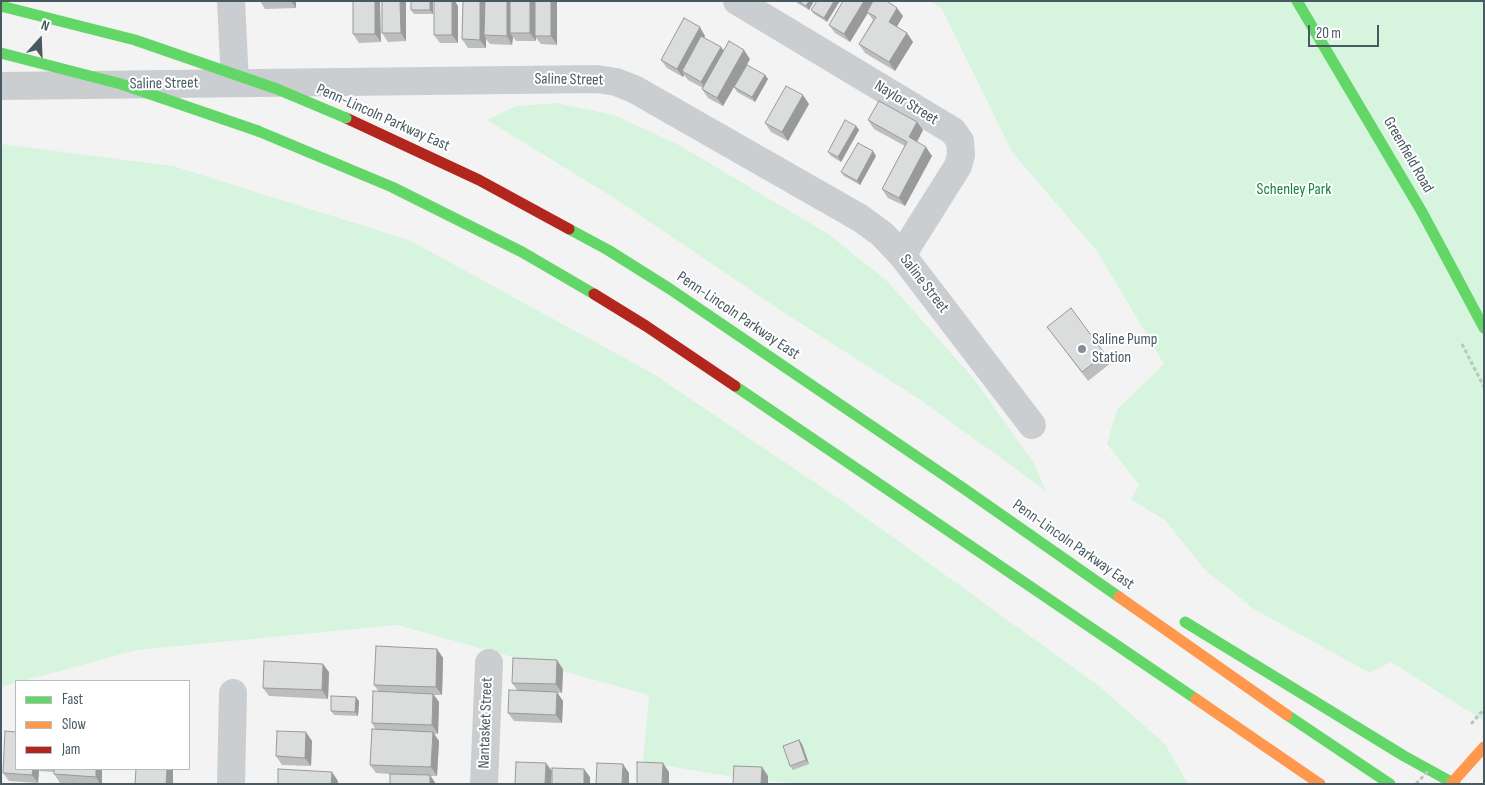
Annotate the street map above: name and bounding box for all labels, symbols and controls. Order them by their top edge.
north arrow [15,15,65,65]
scale bar [1310,15,1381,47]
text: N [39,16,52,35]
text: 20 m [1316,24,1341,43]
street label: Saline Street [534,70,604,90]
street label: Saline Street [129,74,199,94]
street label: Naylor Street [871,77,941,129]
street label: Penn-Lincoln Parkway East [313,80,453,156]
street label: Greenfield Road [1379,114,1437,196]
park label: Schenley Park [1257,180,1331,200]
street label: Saline Street [895,251,953,317]
street label: Penn-Lincoln Parkway East [673,268,803,364]
place label: Saline Pump Station [1092,330,1157,368]
marker: Saline Pump Station [1076,343,1088,355]
street label: Penn-Lincoln Parkway East [1009,496,1137,594]
street label: Nantasket Street [475,677,497,769]
legend [15,680,190,770]
text: Fast [62,690,83,709]
text: Slow [62,715,86,734]
text: Jam [62,740,80,759]

